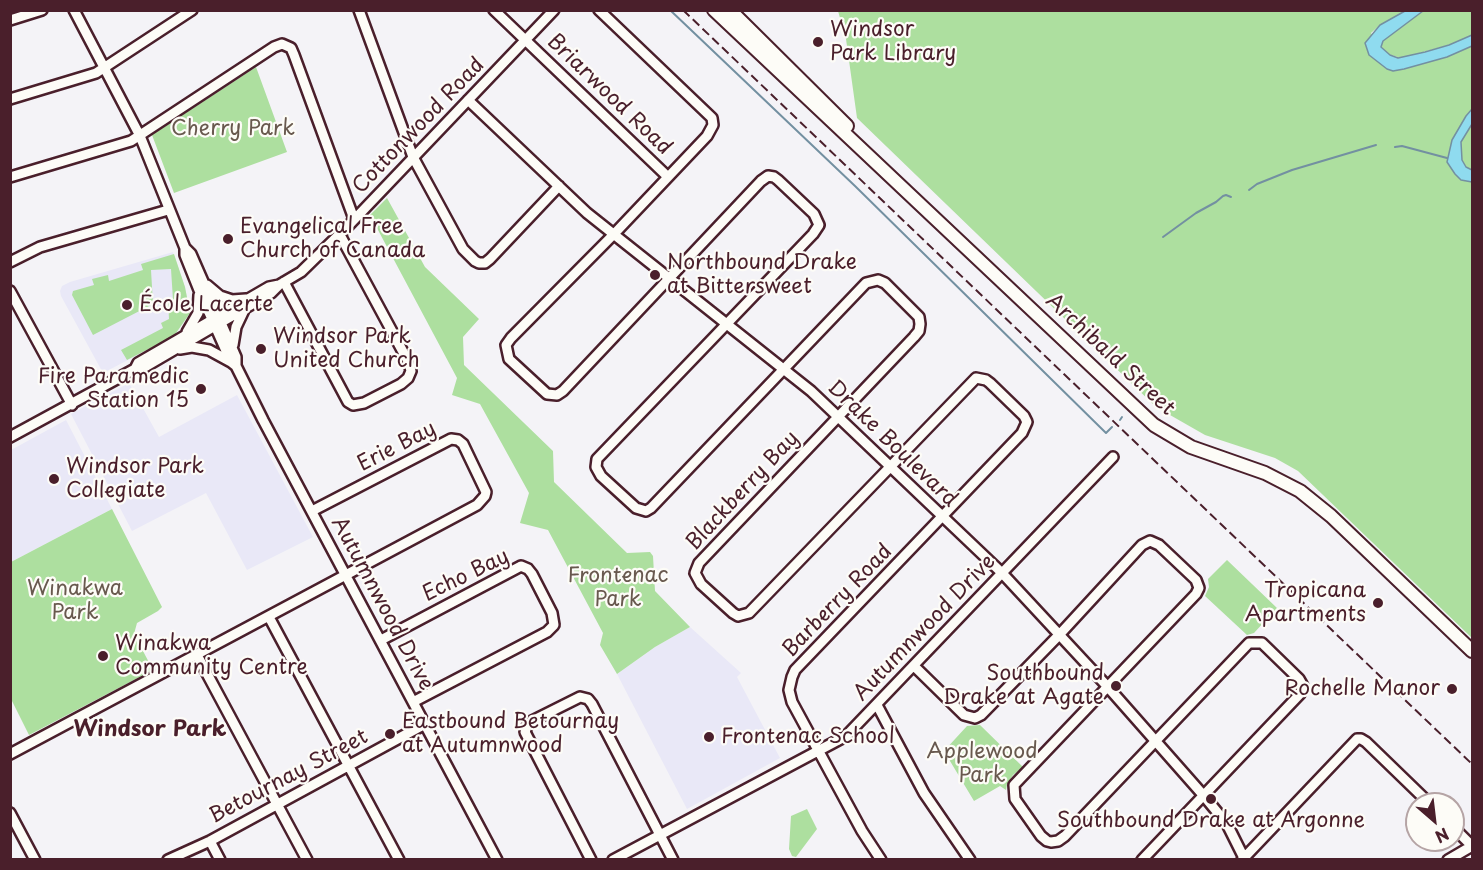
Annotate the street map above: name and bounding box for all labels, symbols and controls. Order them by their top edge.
place label: Windsor Park Library [830,17,956,67]
street label: Briarwood Road [541,29,677,161]
marker: Windsor Park Library [811,35,825,49]
street label: Cottonwood Road [348,53,490,199]
park label: Cherry Park [171,116,295,142]
place label: Evangelical Free Church of Canada [240,214,425,264]
marker: Evangelical Free Church of Canada [221,232,235,246]
place label: Northbound Drake at Bittersweet [667,250,857,300]
marker: Northbound Drake at Bittersweet [648,268,662,282]
street label: Archibald Street [1040,289,1180,421]
place label: École Lacerte [139,292,273,318]
marker: École Lacerte [120,298,134,312]
place label: Windsor Park United Church [273,324,420,374]
marker: Windsor Park United Church [254,342,268,356]
place label: Fire Paramedic Station 15 [38,364,189,414]
street label: Drake Boulevard [822,376,962,512]
marker: Fire Paramedic Station 15 [194,382,208,396]
street label: Erie Bay [354,417,440,477]
street label: Blackberry Bay [682,426,804,556]
place label: Windsor Park Collegiate [66,454,204,504]
marker: Windsor Park Collegiate [47,472,61,486]
street label: Autumnwood Drive [326,513,438,695]
street label: Barberry Road [778,539,898,663]
street label: Echo Bay [419,544,513,608]
street label: Autumnwood Drive [849,550,1001,706]
park label: Frontenac Park [568,563,668,613]
park label: Winakwa Park [27,576,123,626]
place label: Tropicana Apartments [1245,578,1366,628]
marker: Tropicana Apartments [1371,596,1385,610]
place label: Winakwa Community Centre [115,631,308,681]
marker: Winakwa Community Centre [96,649,110,663]
place label: Southbound Drake at Agate [943,661,1104,711]
place label: Rochelle Manor [1285,676,1440,702]
marker: Southbound Drake at Agate [1109,679,1123,693]
marker: Rochelle Manor [1445,682,1459,696]
place label: Eastbound Betournay at Autumnwood [402,709,619,759]
district label: Windsor Park [73,717,227,743]
place label: Frontenac School [721,724,895,750]
street label: Betournay Street [205,725,373,829]
marker: Eastbound Betournay at Autumnwood [383,727,397,741]
marker: Frontenac School [702,730,716,744]
park label: Applewood Park [926,739,1038,789]
marker: Southbound Drake at Argonne [1204,792,1218,806]
north arrow [1405,792,1465,852]
place label: Southbound Drake at Argonne [1057,808,1365,834]
text: N [1431,823,1454,850]

